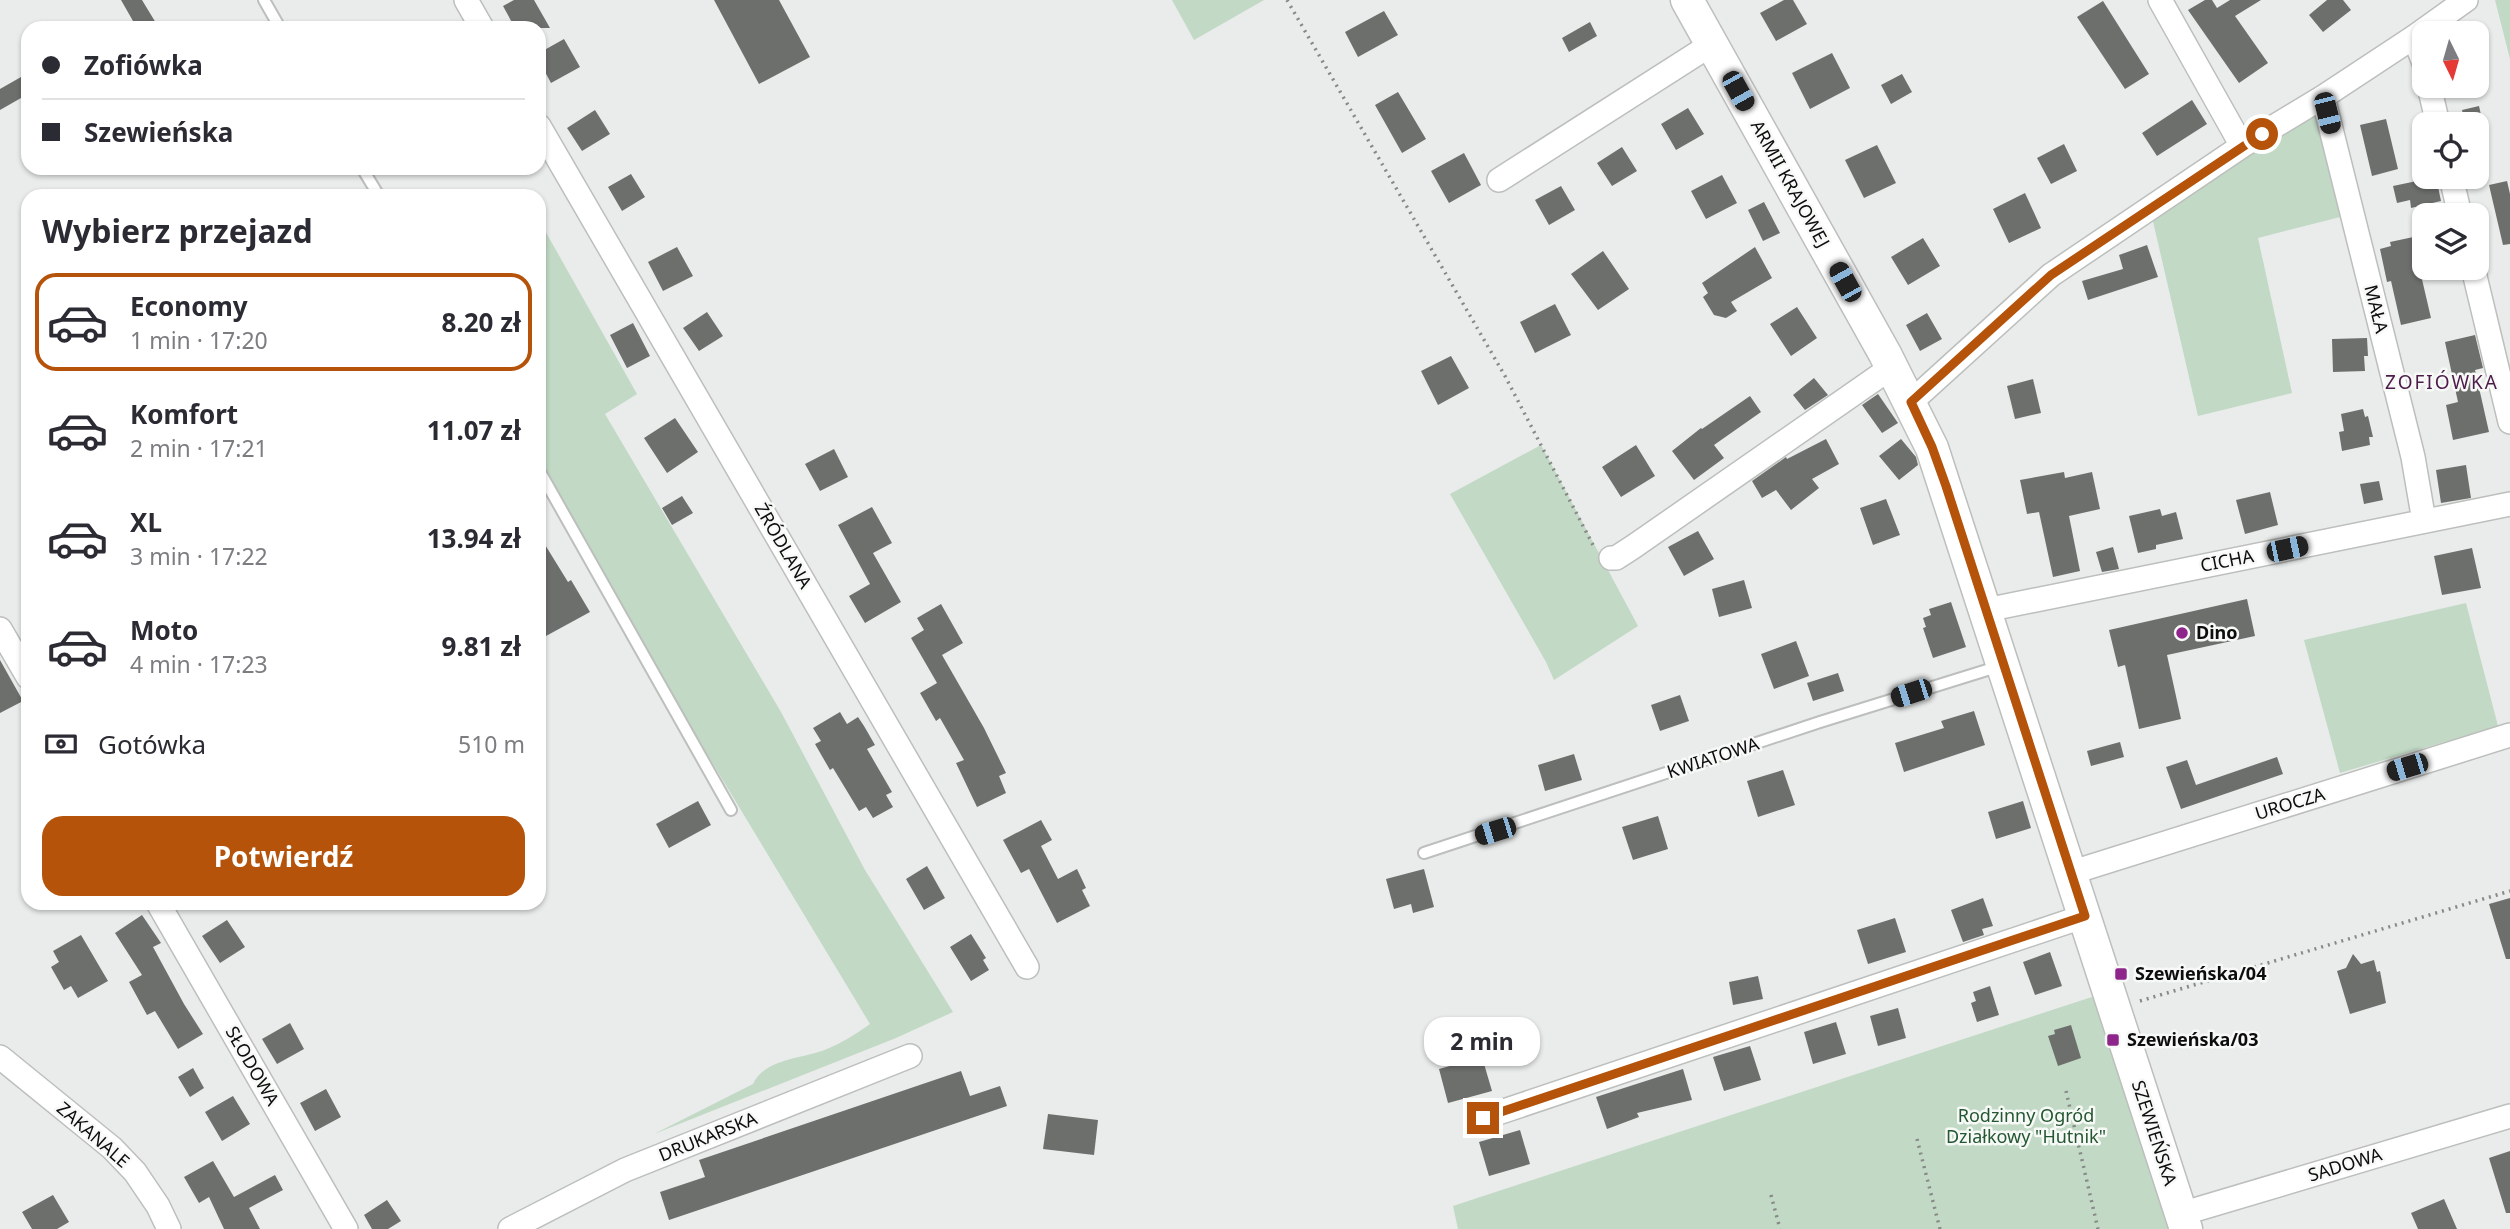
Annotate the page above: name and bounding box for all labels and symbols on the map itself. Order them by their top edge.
north arrow [2412,21,2488,98]
car [1719,68,1758,114]
car [2312,90,2343,136]
street label: ARMII KRAJOWEJ [1746,116,1836,252]
route start [2246,118,2278,150]
car [1826,259,1865,305]
street label: MAŁA [2359,282,2395,336]
district label: ZOFIÓWKA [2385,369,2499,395]
street label: ŹRÓDLANA [750,498,818,593]
car [2265,534,2310,564]
street label: CICHA [2198,543,2256,577]
place label: Dino [2196,620,2238,644]
marker: Dino [2174,625,2190,641]
car [1888,677,1935,709]
street label: KWIATOWA [1664,731,1762,783]
car [2384,751,2431,783]
street label: UROCZA [2252,781,2328,825]
car [1472,815,1519,847]
place label: Szewieńska/04 [2135,961,2266,985]
marker: Szewieńska/04 [2113,966,2129,982]
callout: 2 min [1425,1016,1541,1066]
street label: SŁODOWA [221,1022,285,1110]
place label: Szewieńska/03 [2127,1027,2258,1051]
marker: Szewieńska/03 [2105,1032,2121,1048]
street label: SZEWIEŃSKA [2127,1077,2183,1189]
street label: ZAKANALE [52,1096,135,1173]
route end [1467,1102,1499,1134]
park label: Rodzinny Ogród Działkowy "Hutnik" [1946,1103,2106,1148]
street label: DRUKARSKA [655,1105,761,1167]
street label: SADOWA [2305,1141,2385,1187]

